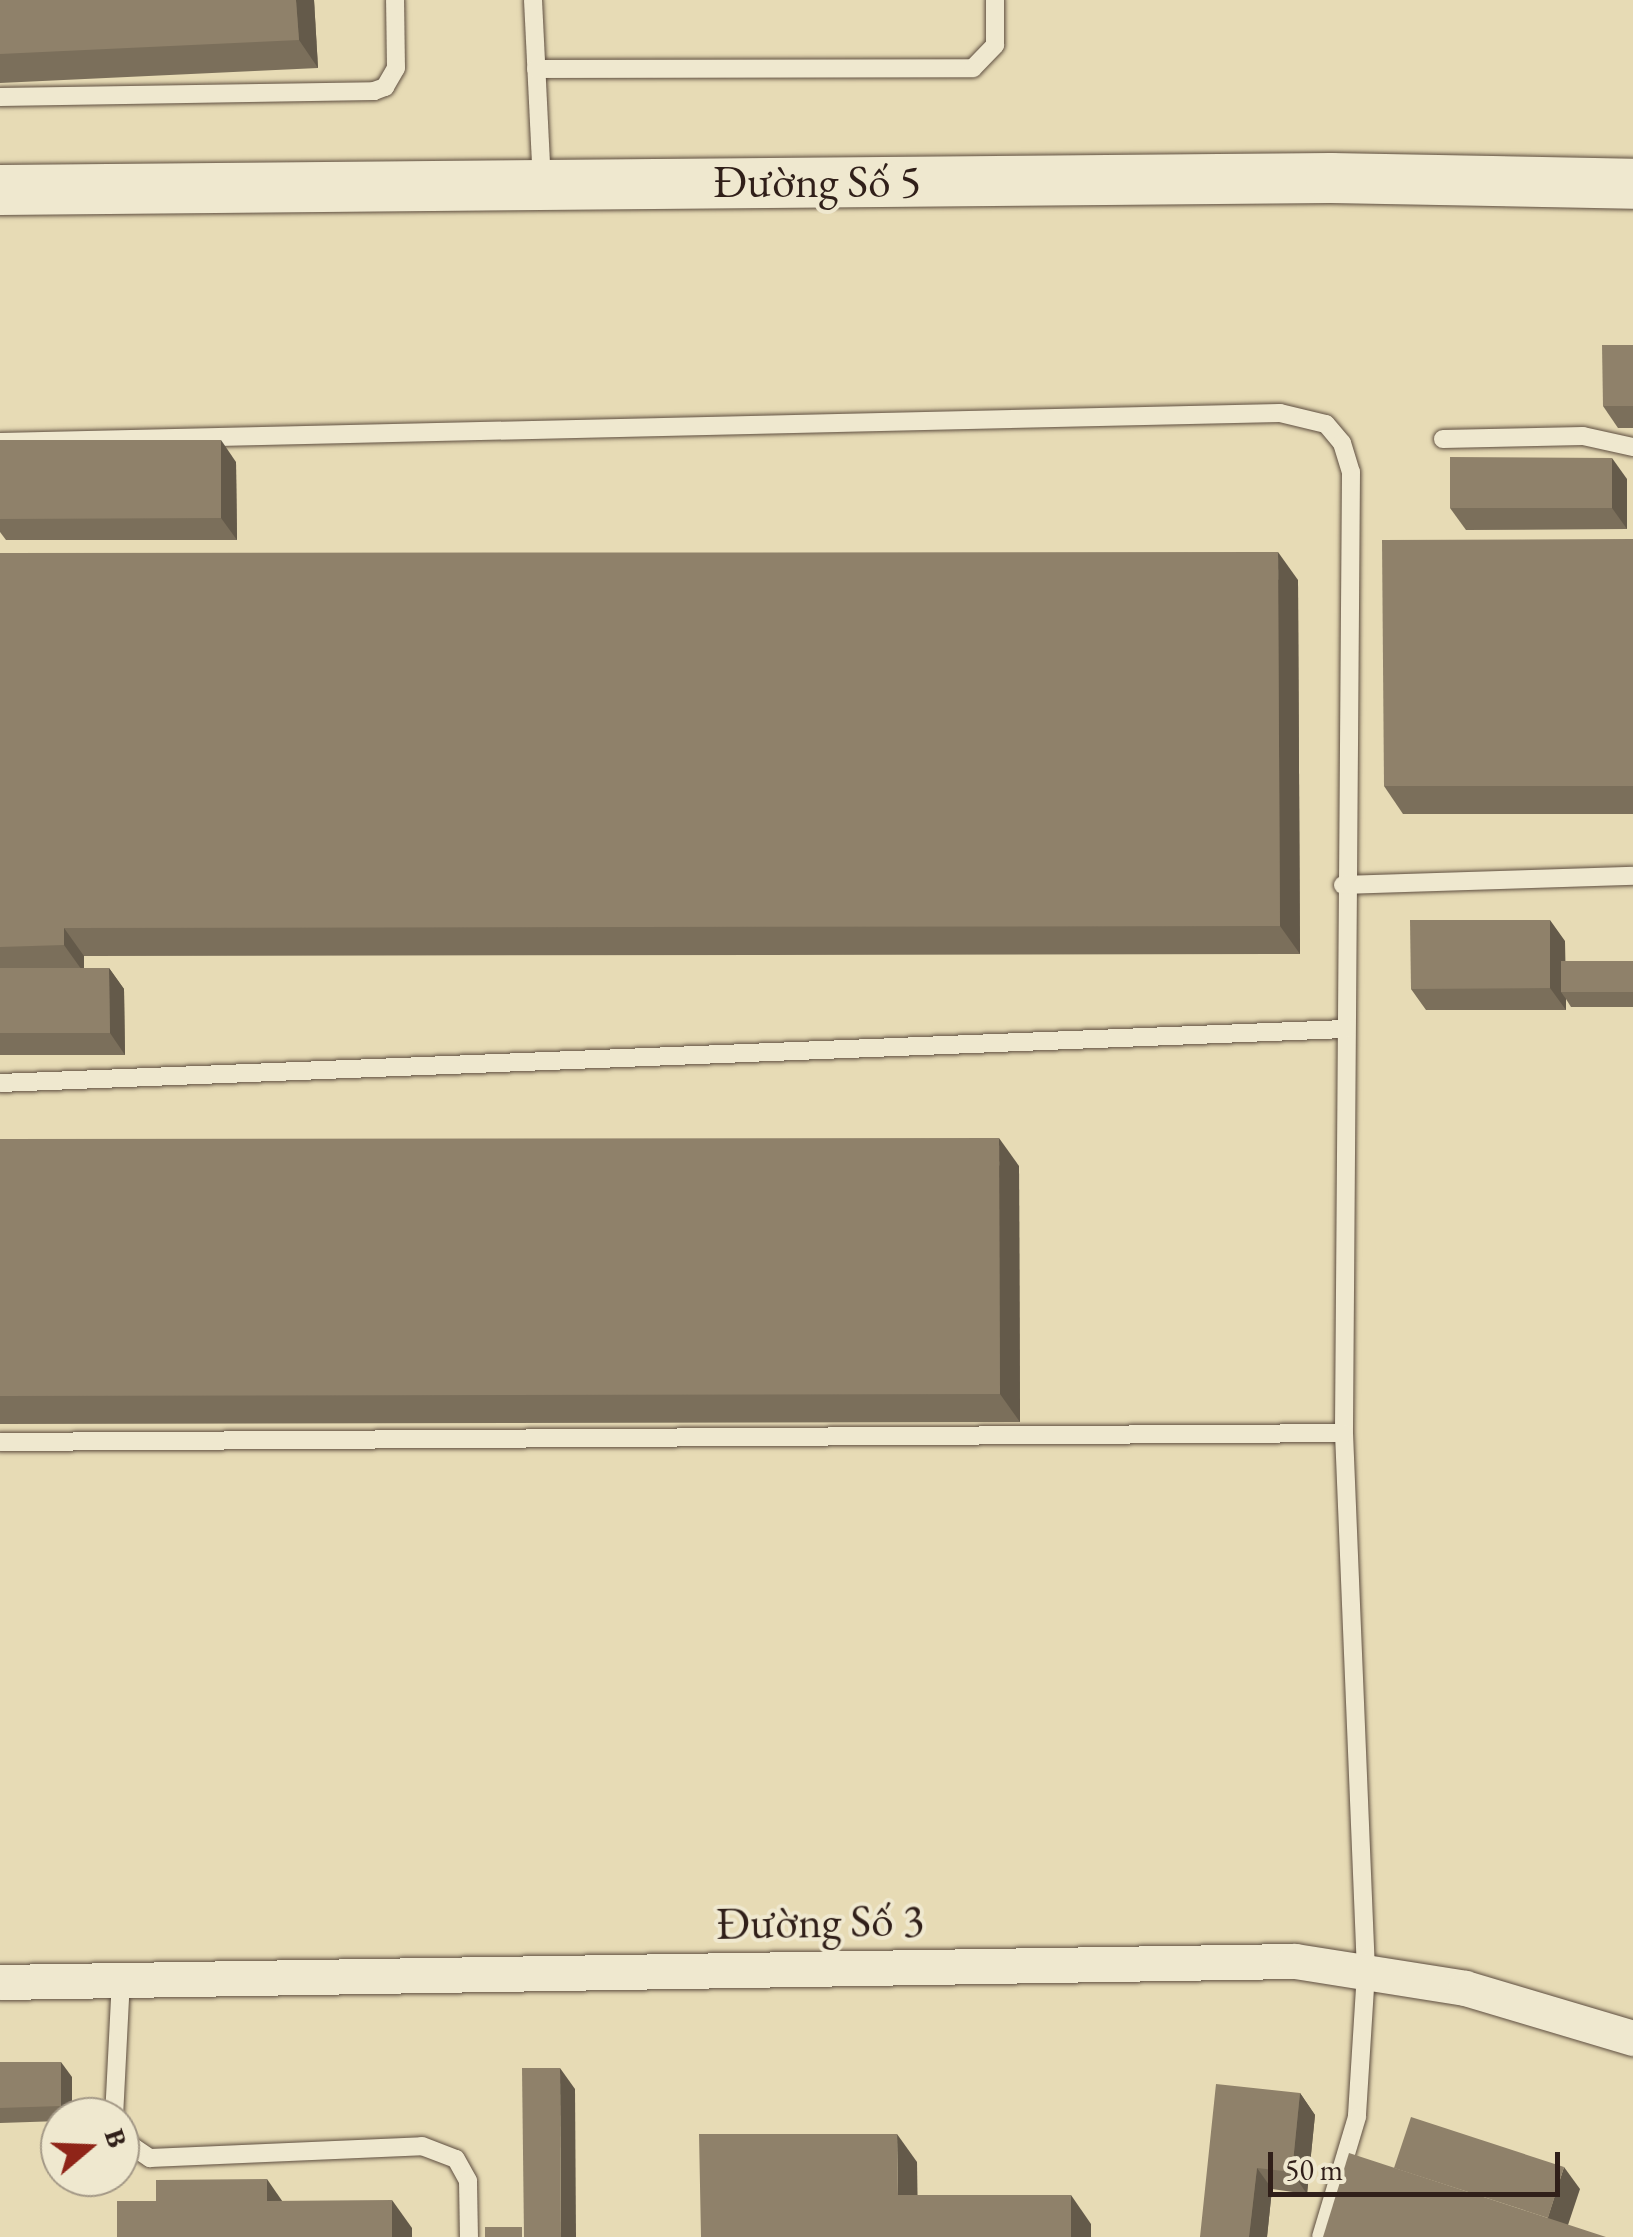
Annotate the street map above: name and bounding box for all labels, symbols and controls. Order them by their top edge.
street label: Đường Số 5 [713,155,921,209]
street label: Đường Số 3 [716,1893,924,1951]
north arrow [40,2097,140,2197]
text: B [97,2124,136,2152]
scale bar [1273,2132,1566,2194]
text: 50 m [1285,2150,1343,2189]

